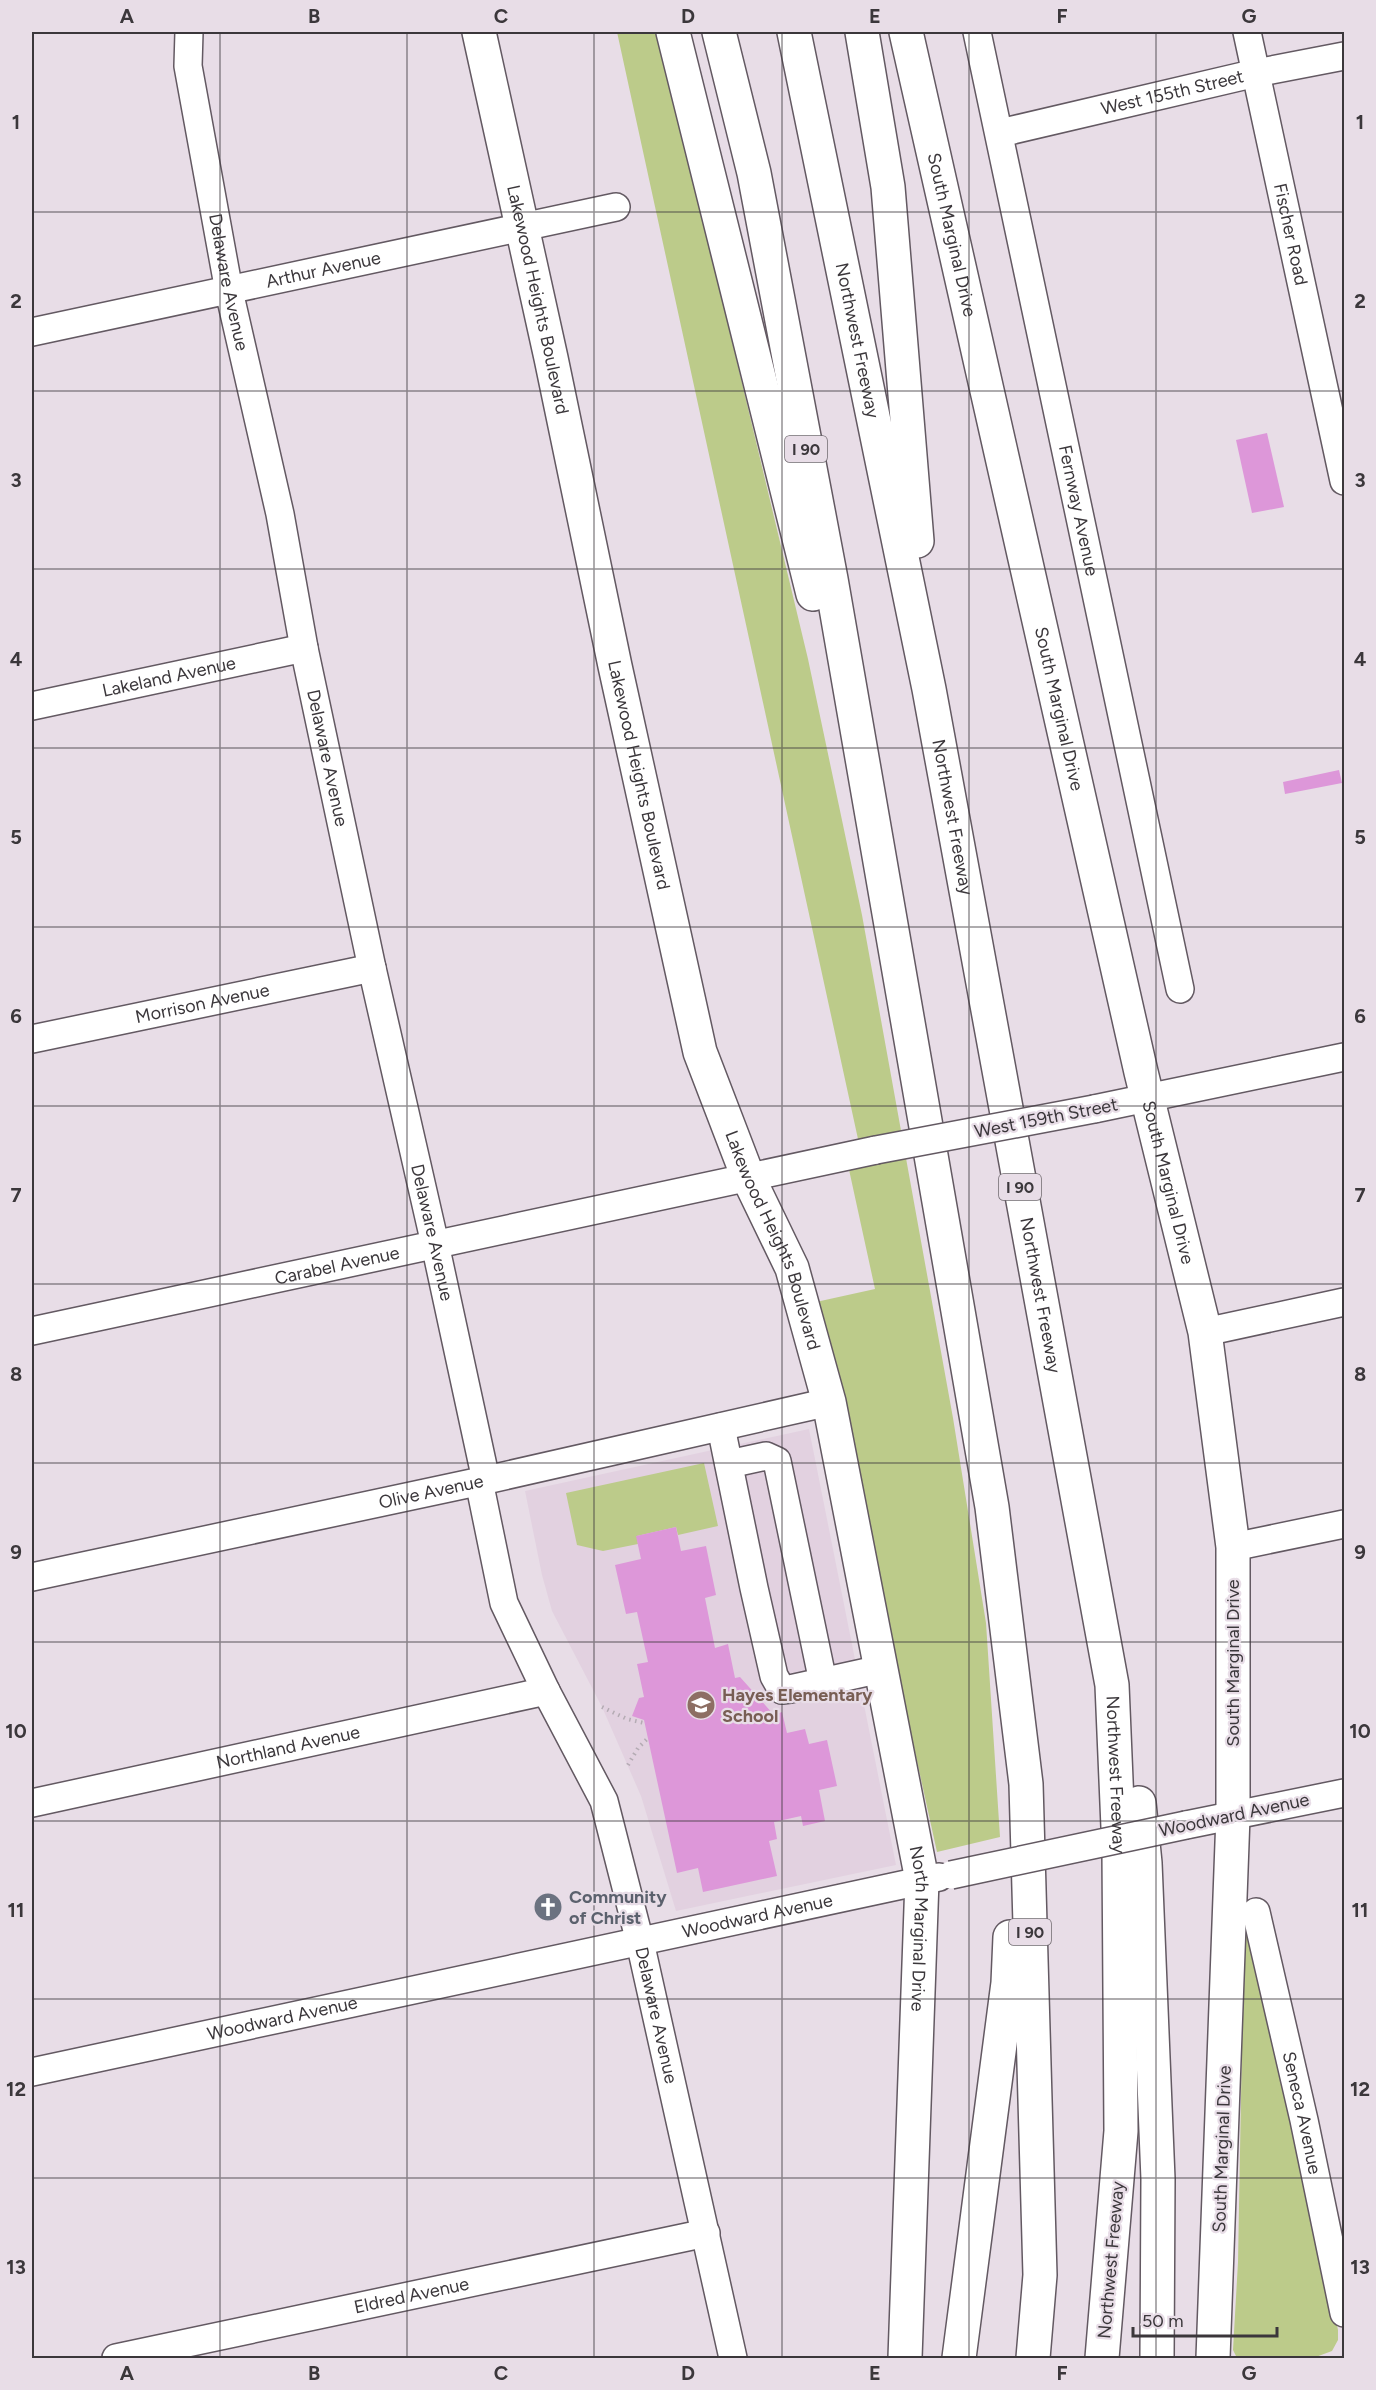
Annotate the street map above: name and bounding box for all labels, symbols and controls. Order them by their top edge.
text: A [120,4,135,28]
text: B [308,4,320,28]
text: C [494,4,508,28]
text: D [681,4,695,28]
text: E [869,4,881,28]
text: F [1056,4,1068,28]
text: G [1242,4,1257,28]
street label: West 155th Street [1099,65,1246,120]
text: 1 [12,110,20,134]
text: 1 [1356,110,1364,134]
street label: South Marginal Drive [923,151,981,319]
street label: Fischer Road [1269,181,1312,287]
street label: Lakewood Heights Boulevard [502,183,573,416]
street label: Delaware Avenue [204,212,253,353]
street label: Arthur Avenue [264,247,383,293]
street label: Northwest Freeway [831,261,884,421]
text: 2 [10,289,22,313]
text: 2 [1354,289,1366,313]
road number: I 90 [785,436,827,462]
street label: Fernway Avenue [1054,443,1103,578]
text: 3 [10,468,22,492]
text: 3 [1354,468,1366,492]
street label: South Marginal Drive [1030,625,1088,793]
text: 4 [10,647,23,671]
text: 4 [1354,647,1367,671]
street label: Lakeland Avenue [100,652,238,702]
street label: Lakewood Heights Boulevard [603,658,675,892]
street label: Delaware Avenue [302,687,353,829]
street label: Northwest Freeway [927,737,978,897]
text: 5 [10,825,22,849]
text: 5 [1354,825,1366,849]
street label: Morrison Avenue [133,979,271,1028]
text: 6 [10,1004,22,1028]
text: 6 [1354,1004,1366,1028]
street label: West 159th Street [972,1093,1120,1143]
street label: South Marginal Drive [1138,1099,1199,1267]
street label: Lakewood Heights Boulevard [720,1128,825,1352]
street label: Delaware Avenue [406,1162,458,1303]
road number: I 90 [999,1174,1041,1200]
text: 7 [10,1183,22,1207]
text: 7 [1354,1183,1366,1207]
street label: Northwest Freeway [1015,1215,1066,1375]
street label: Carabel Avenue [273,1241,402,1290]
text: 8 [10,1362,22,1386]
text: 8 [1354,1362,1366,1386]
street label: Olive Avenue [377,1470,486,1514]
text: 9 [10,1540,22,1564]
text: 9 [1354,1540,1366,1564]
street label: South Marginal Drive [1222,1579,1244,1747]
place label: Hayes Elementary School [722,1684,873,1727]
school or university icon: Hayes Elementary School [685,1689,717,1721]
street label: Northwest Freeway [1101,1695,1130,1855]
text: 10 [5,1719,27,1743]
text: 10 [1349,1719,1371,1743]
street label: Northland Avenue [214,1721,362,1774]
street label: Woodward Avenue [1157,1788,1311,1842]
street label: North Marginal Drive [905,1844,933,2012]
place label: Community of Christ [569,1886,667,1929]
street label: Woodward Avenue [680,1889,835,1943]
church icon: Community of Christ [532,1891,564,1923]
text: 11 [8,1898,24,1922]
text: 11 [1352,1898,1368,1922]
road number: I 90 [1009,1919,1051,1945]
street label: Delaware Avenue [630,1945,682,2086]
street label: Woodward Avenue [205,1991,360,2045]
street label: Seneca Avenue [1278,2049,1326,2176]
street label: South Marginal Drive [1208,2065,1236,2233]
text: 12 [6,2077,26,2101]
text: 12 [1350,2077,1370,2101]
street label: Northwest Freeway [1093,2180,1129,2340]
text: 13 [6,2255,26,2279]
text: 13 [1350,2255,1370,2279]
street label: Eldred Avenue [352,2272,471,2318]
scale bar [1133,2300,1277,2338]
text: 50 m [1142,2310,1184,2332]
text: A [120,2361,135,2385]
text: B [308,2361,320,2385]
text: C [494,2361,508,2385]
text: D [681,2361,695,2385]
text: E [869,2361,881,2385]
text: F [1056,2361,1068,2385]
text: G [1242,2361,1257,2385]

